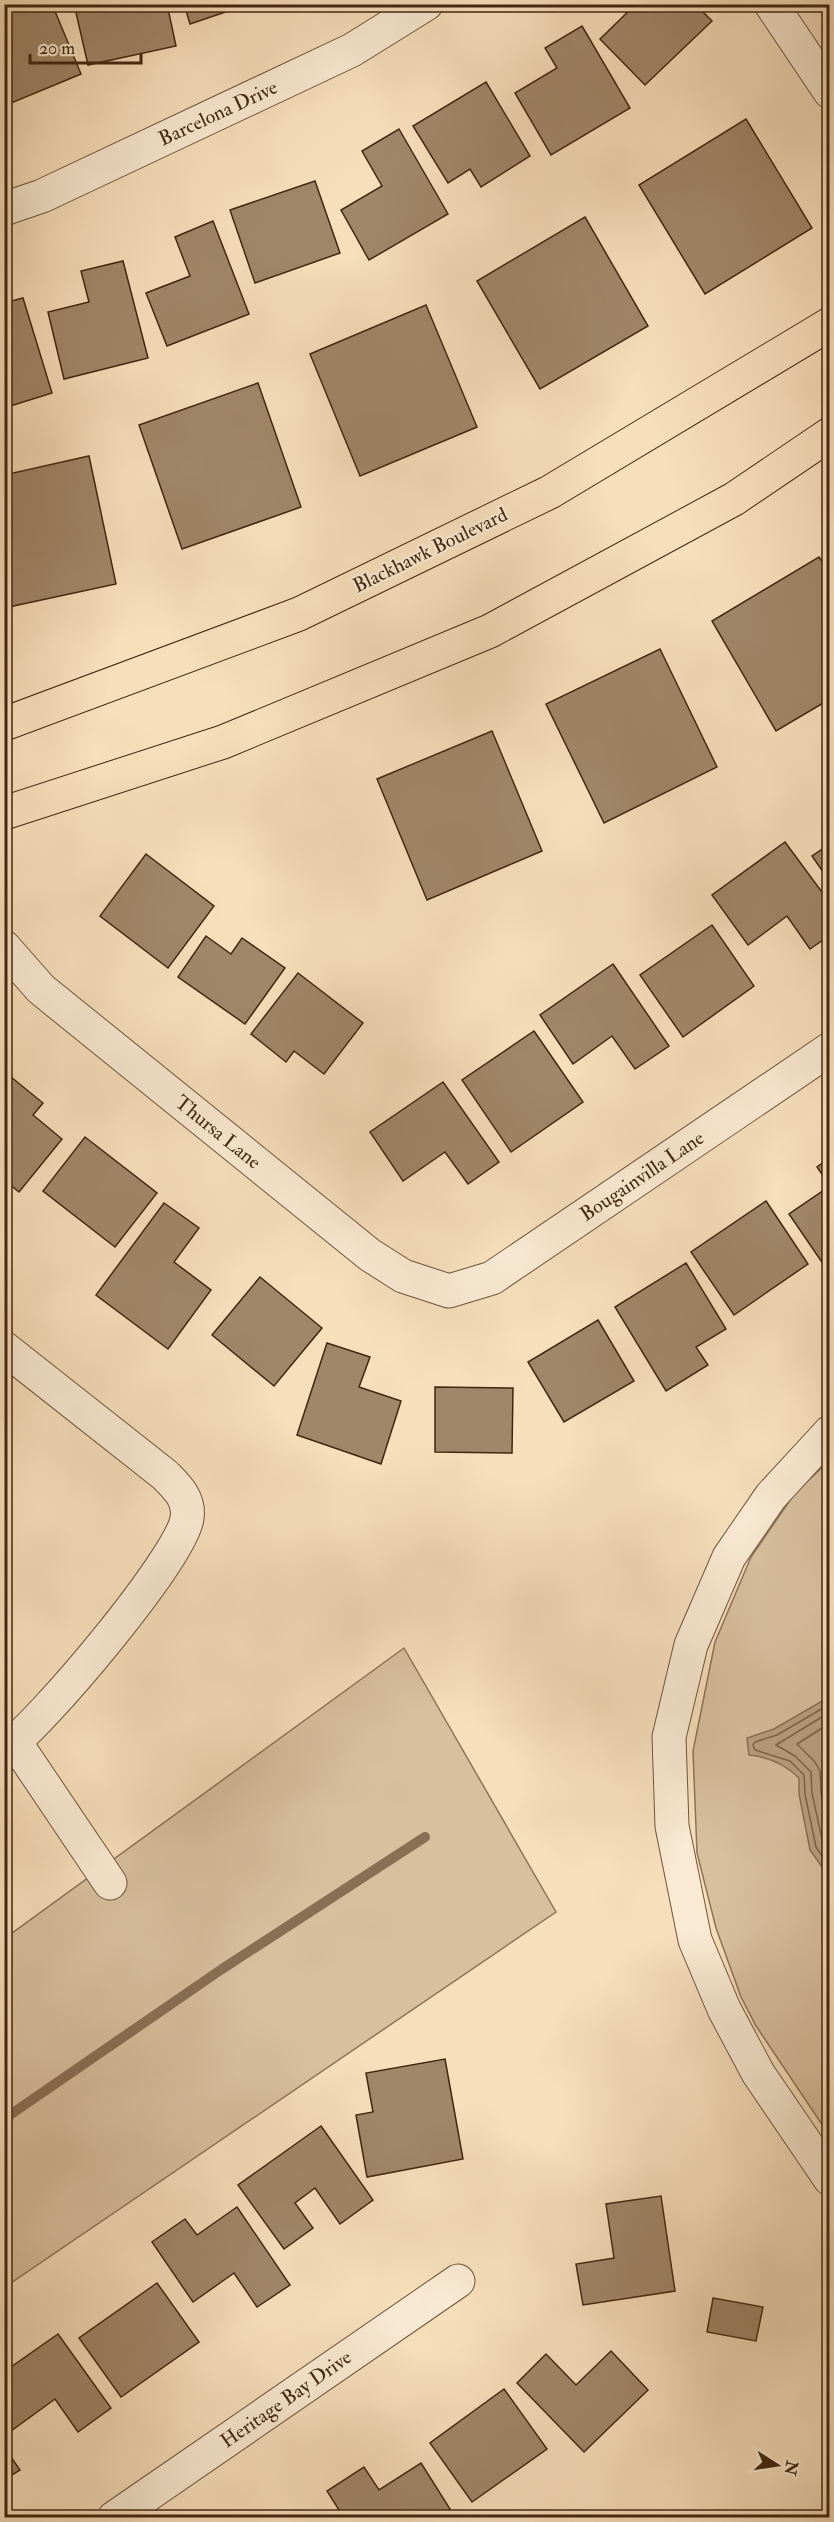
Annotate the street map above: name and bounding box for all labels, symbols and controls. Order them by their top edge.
scale bar [30,27,141,65]
text: 20 m [39,37,75,60]
street label: Barcelona Drive [155,75,281,151]
street label: Blackhawk Boulevard [349,502,512,598]
street label: Thursa Lane [170,1090,266,1174]
street label: Bougainvilla Lane [575,1125,709,1227]
street label: Heritage Bay Drive [216,2345,356,2453]
north arrow [747,2435,807,2495]
text: N [779,2458,802,2478]

